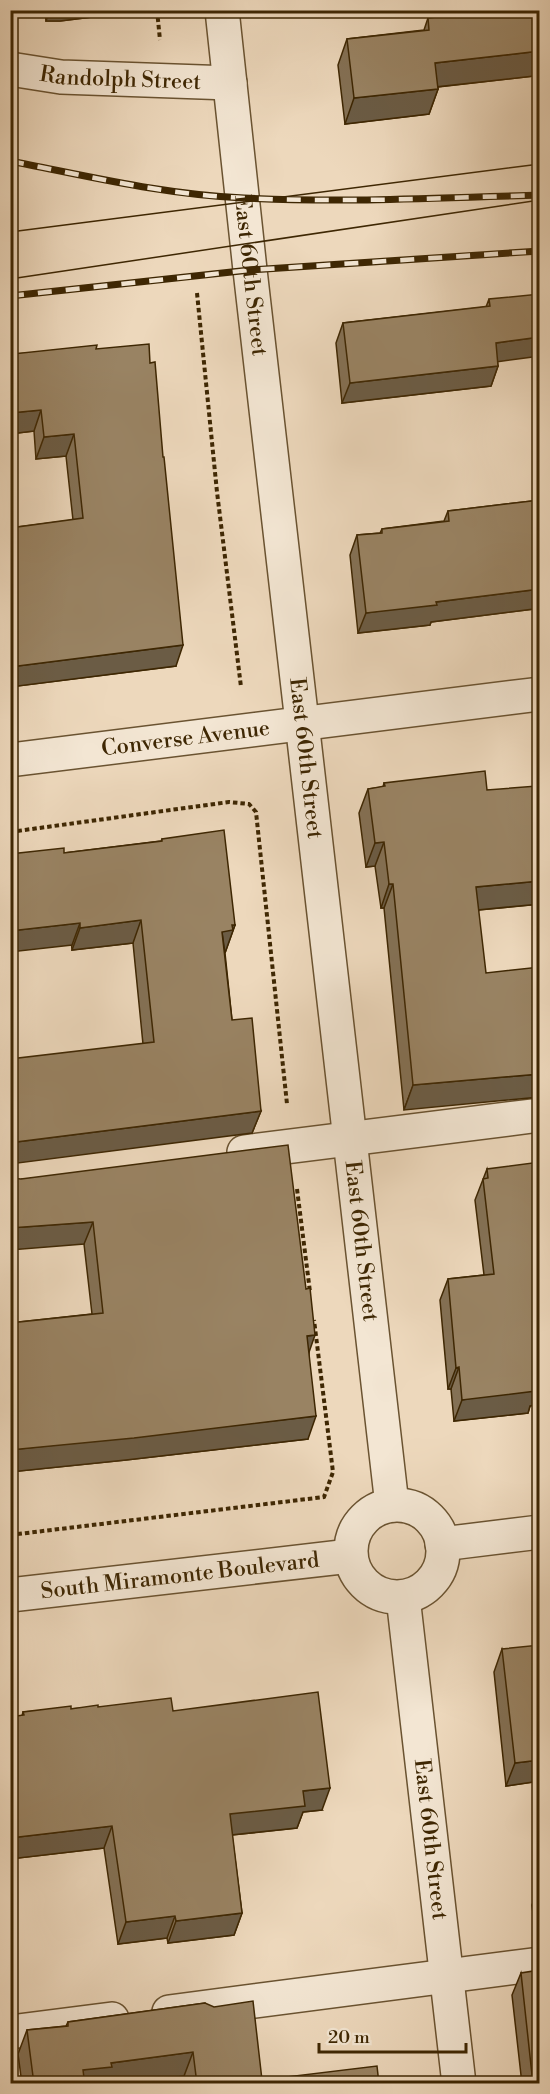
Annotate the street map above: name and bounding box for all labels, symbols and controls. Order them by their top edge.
street label: Randolph Street [38,60,202,95]
street label: East 60th Street [228,193,273,358]
street label: East 60th Street [283,676,329,840]
street label: Converse Avenue [100,714,271,762]
street label: East 60th Street [339,1159,384,1323]
street label: South Miramonte Boulevard [39,1546,321,1605]
street label: East 60th Street [408,1757,454,1922]
scale bar [319,2016,466,2054]
text: 20 m [328,2026,370,2049]

